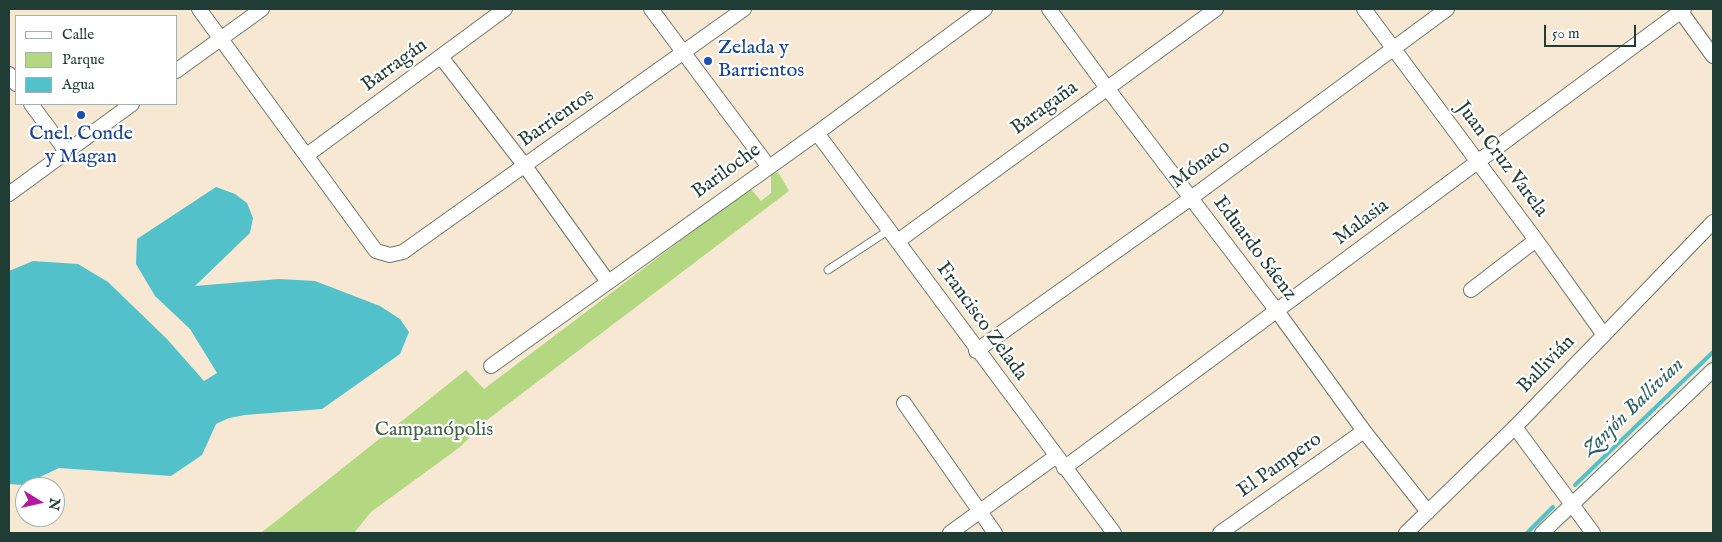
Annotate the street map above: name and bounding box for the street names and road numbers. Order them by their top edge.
street label: Barragán [357,34,433,98]
street label: Baragaña [1007,77,1083,141]
street label: Barrientos [515,84,599,154]
street label: Juan Cruz Varela [1450,98,1552,222]
street label: Mónaco [1166,135,1236,195]
street label: Bariloche [688,139,766,205]
street label: Eduardo Sáenz [1207,192,1301,306]
street label: Malasia [1330,195,1394,251]
street label: Francisco Zelada [930,258,1032,386]
street label: Ballivián [1514,331,1580,399]
street label: El Pampero [1233,428,1327,504]

